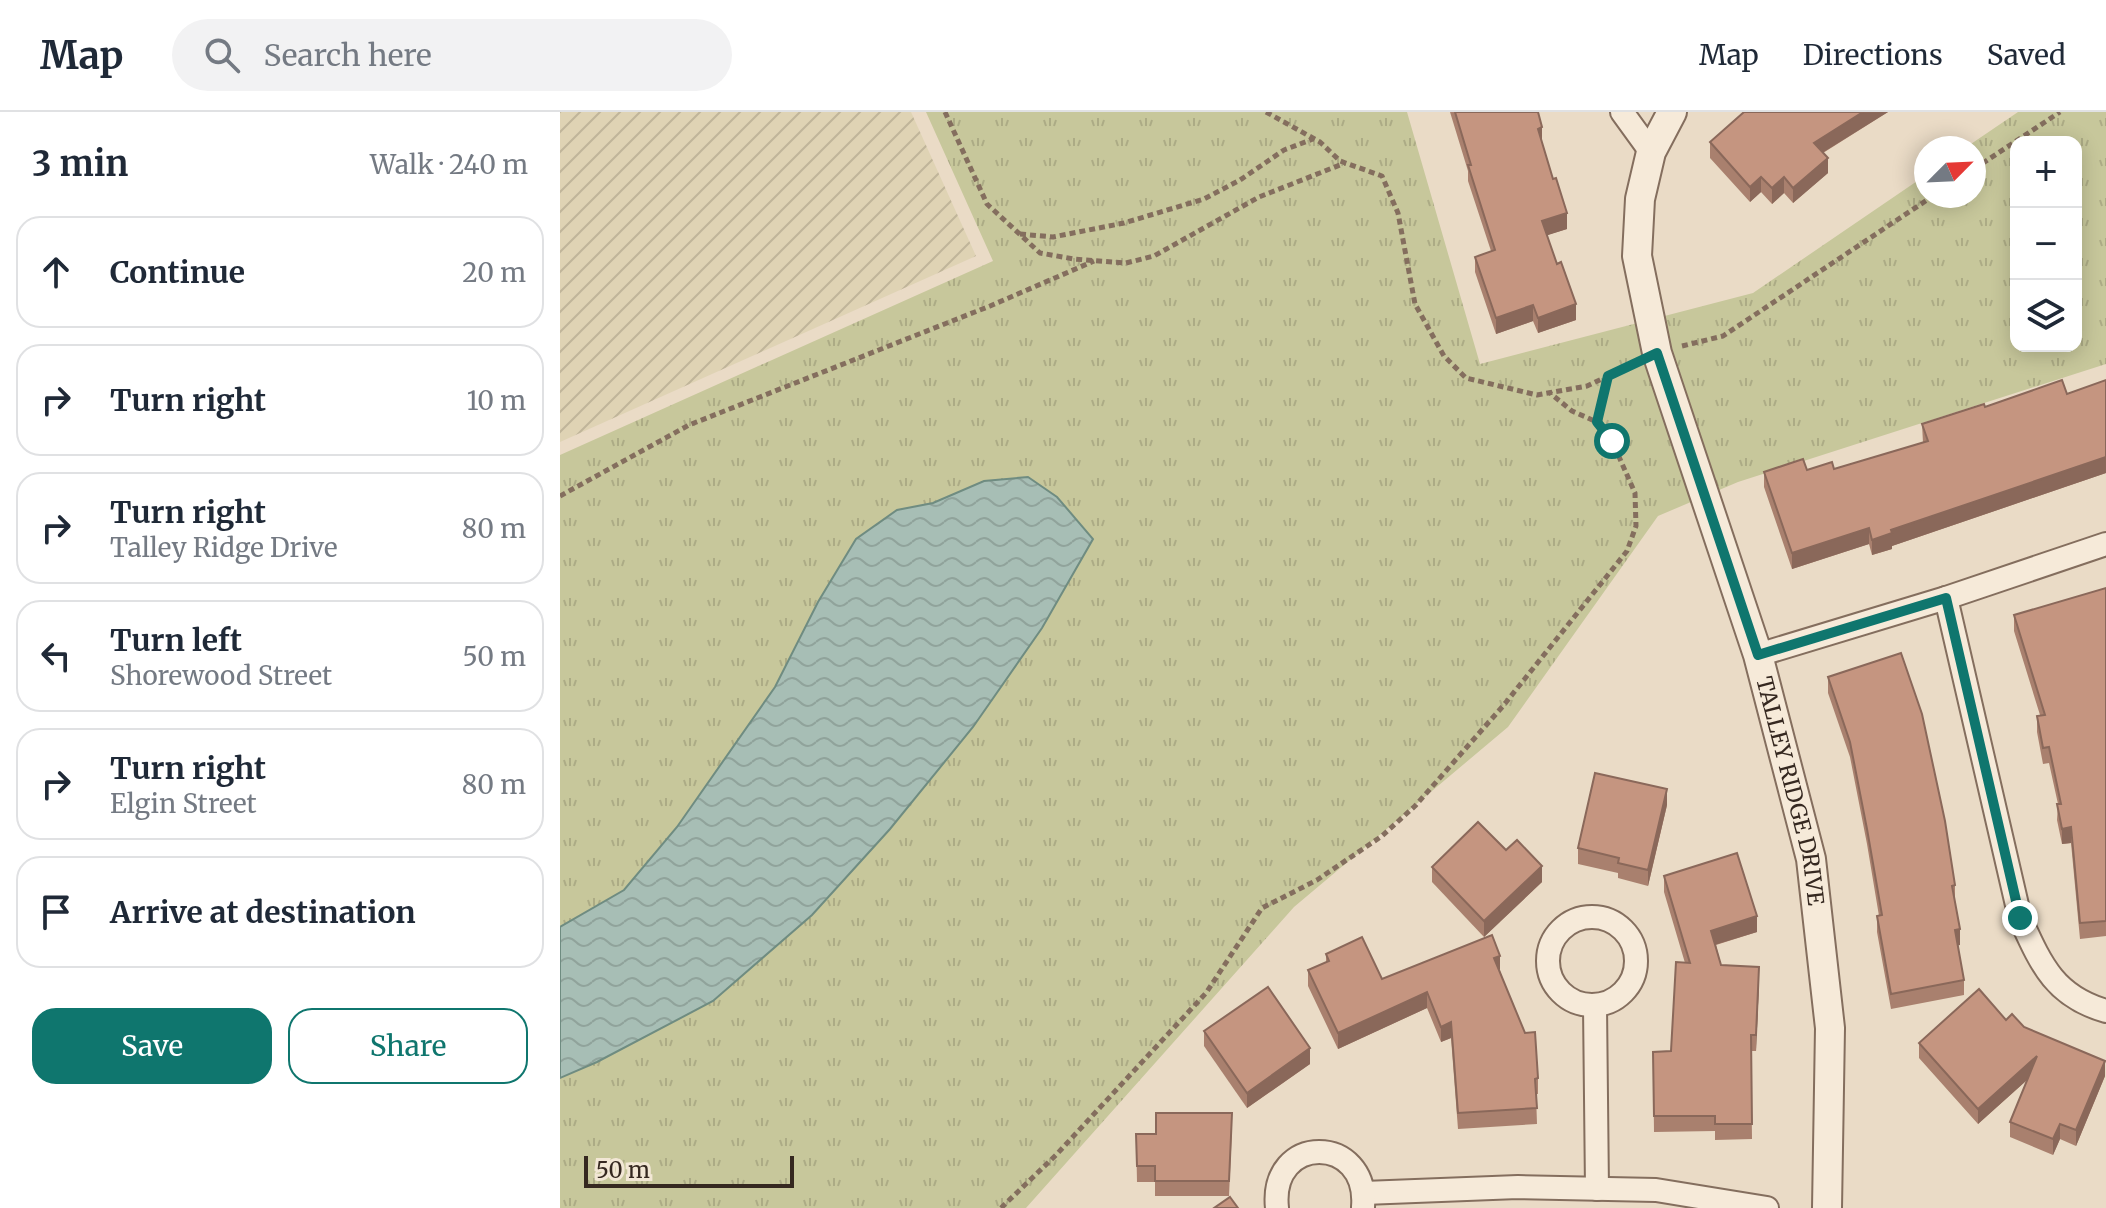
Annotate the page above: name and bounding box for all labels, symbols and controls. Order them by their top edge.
search box [172,19,732,91]
text: Map [40,32,124,79]
icon: search [200,33,244,77]
text: Search here [264,36,432,74]
text: Map [1699,37,1759,73]
text: Directions [1803,37,1943,73]
text: Saved [1987,37,2066,73]
north arrow [1914,136,1986,208]
map controls [2010,136,2082,352]
button: + [2010,136,2082,208]
text: 3 min [32,143,128,185]
text: Walk · 240 m [370,148,528,181]
button: − [2010,208,2082,280]
icon: ahead [34,250,78,294]
text: Continue [110,253,245,291]
text: 20 m [462,256,526,289]
button: layers [2010,280,2082,352]
icon: right [34,378,78,422]
text: Turn right [110,381,266,419]
text: 10 m [467,384,526,417]
route start [1594,423,1630,459]
text: Turn right [110,493,266,531]
icon: right [34,506,78,550]
text: 80 m [462,512,526,545]
text: Talley Ridge Drive [110,531,338,564]
text: Turn left [110,621,242,659]
icon: left [34,634,78,678]
text: 50 m [462,640,526,673]
text: Shorewood Street [110,659,332,692]
street label: TALLEY RIDGE DRIVE [1750,673,1830,907]
text: Turn right [110,749,266,787]
icon: right [34,762,78,806]
text: 80 m [462,768,526,801]
text: Elgin Street [110,787,257,820]
icon: arrive [34,890,78,934]
text: Arrive at destination [110,893,416,931]
route end [2002,900,2038,936]
button: Save [32,1008,272,1084]
button: Share [288,1008,528,1084]
scale bar [584,1152,794,1188]
text: 50 m [596,1156,650,1184]

